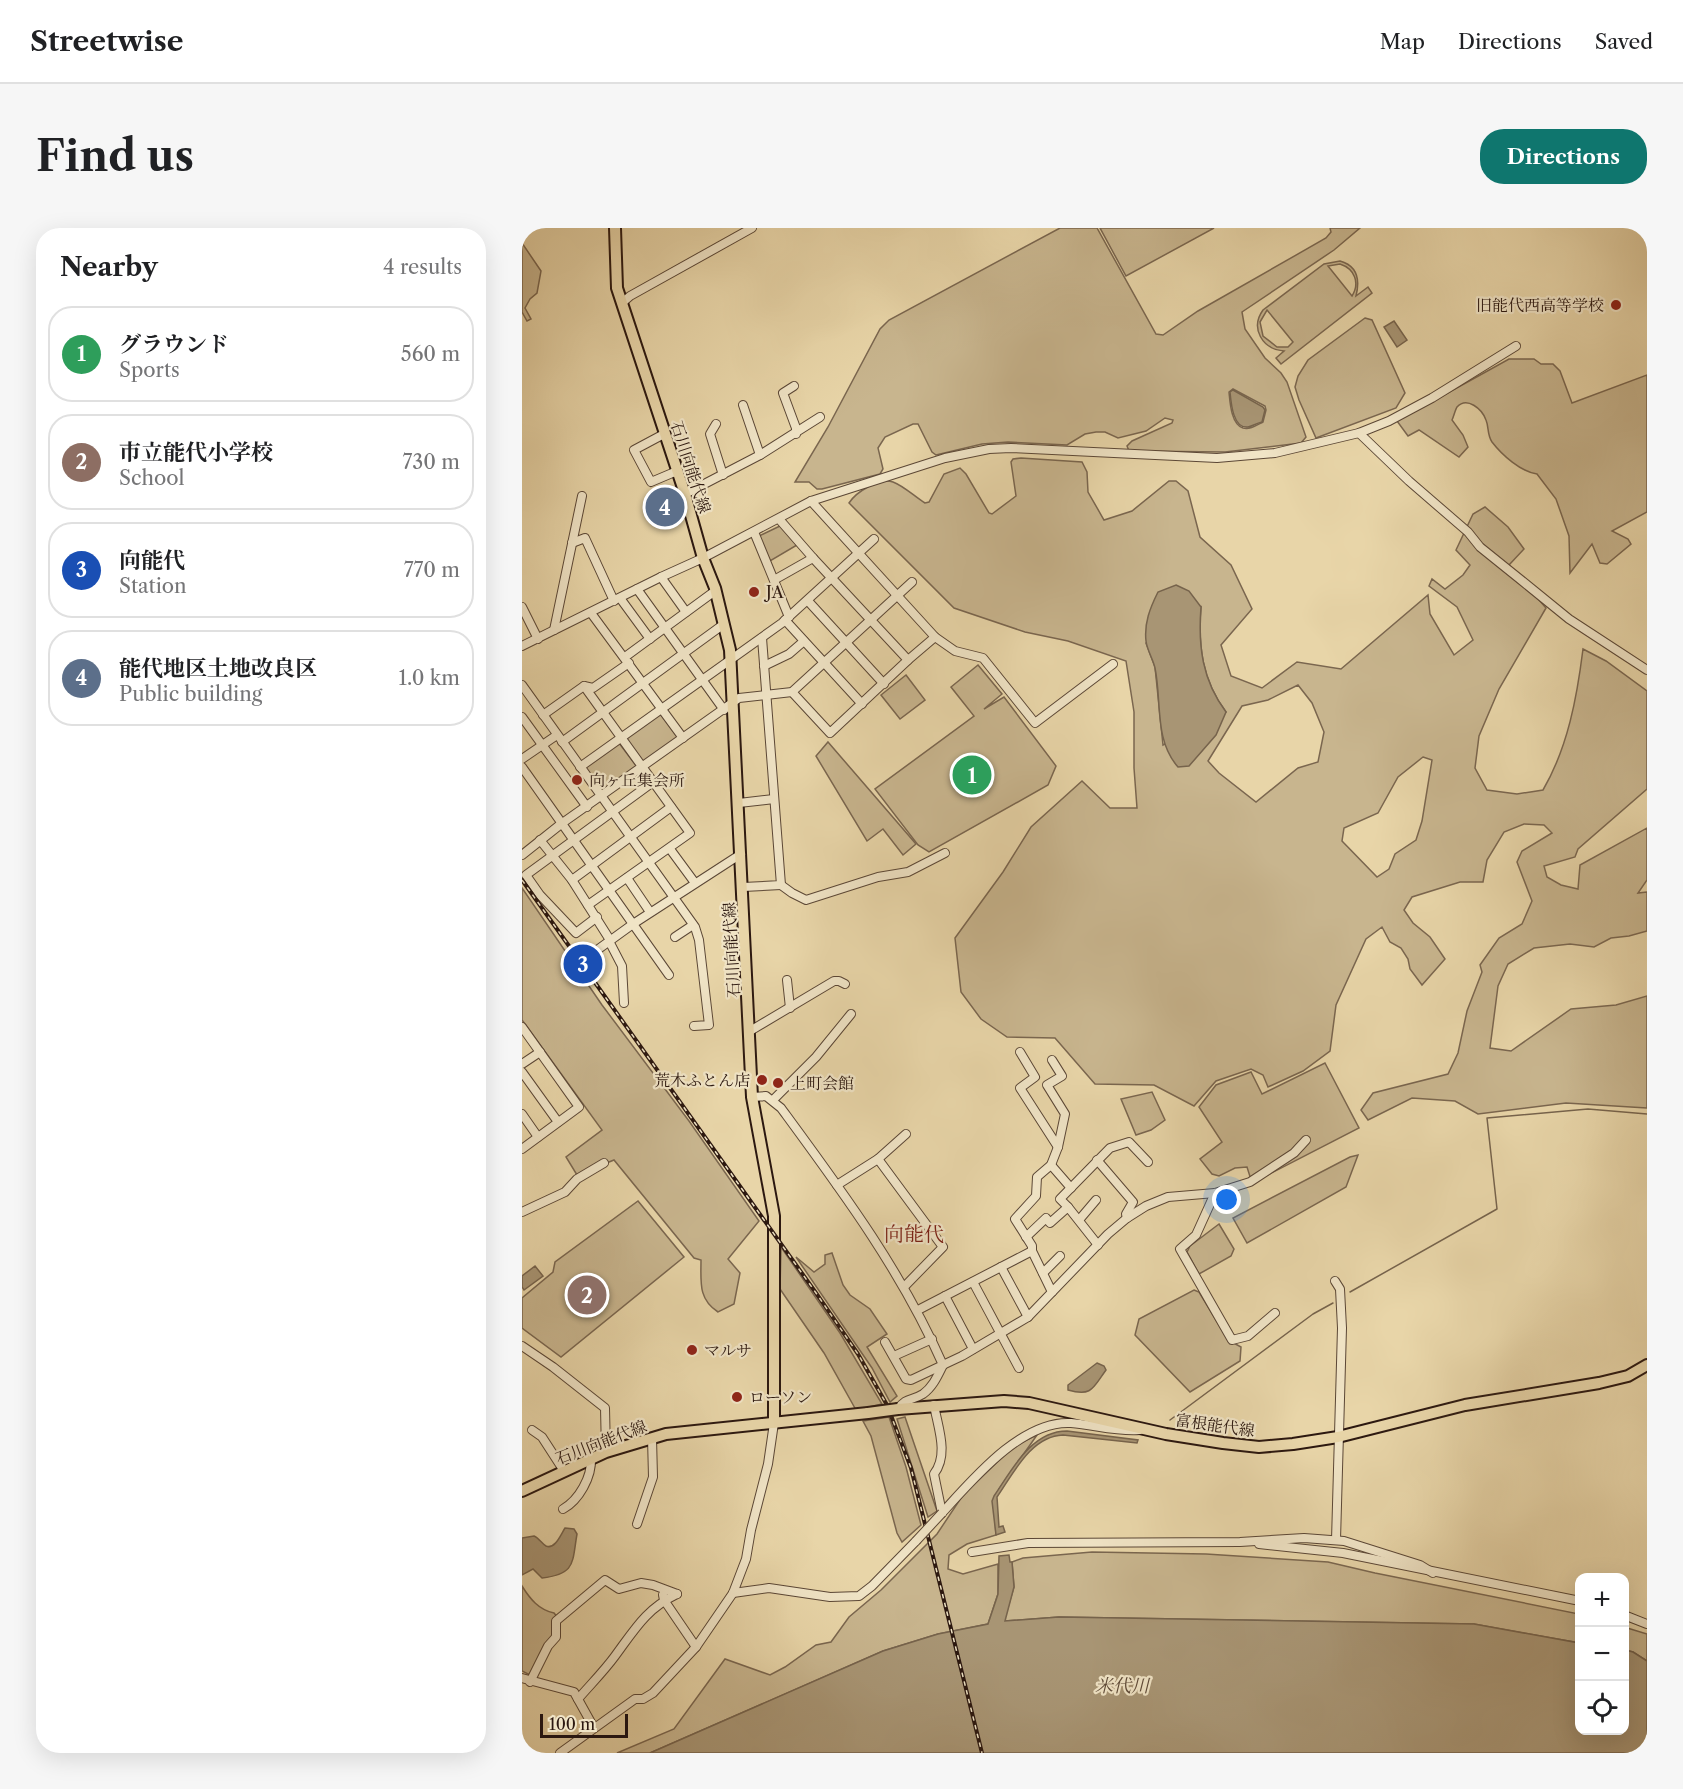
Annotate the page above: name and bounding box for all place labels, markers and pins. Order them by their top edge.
place label: 旧能代西高等学校 [1476,295,1604,315]
marker: 旧能代西高等学校 [1609,298,1623,312]
pin: 4 [646,484,684,530]
place label: JA [763,582,785,602]
marker: JA [747,585,761,599]
pin: 1 [952,752,992,798]
place label: 向ヶ丘集会所 [589,770,685,790]
marker: 向ヶ丘集会所 [570,773,584,787]
pin: 3 [564,942,602,986]
place label: 荒木ふとん店 [654,1070,750,1090]
marker: 荒木ふとん店 [755,1073,769,1087]
place label: 上町会館 [790,1073,854,1093]
marker: 上町会館 [771,1076,785,1090]
pin: 2 [568,1272,606,1318]
place label: マルサ [704,1340,752,1360]
marker: マルサ [685,1343,699,1357]
place label: ローソン [749,1387,812,1407]
marker: ローソン [730,1390,744,1404]

